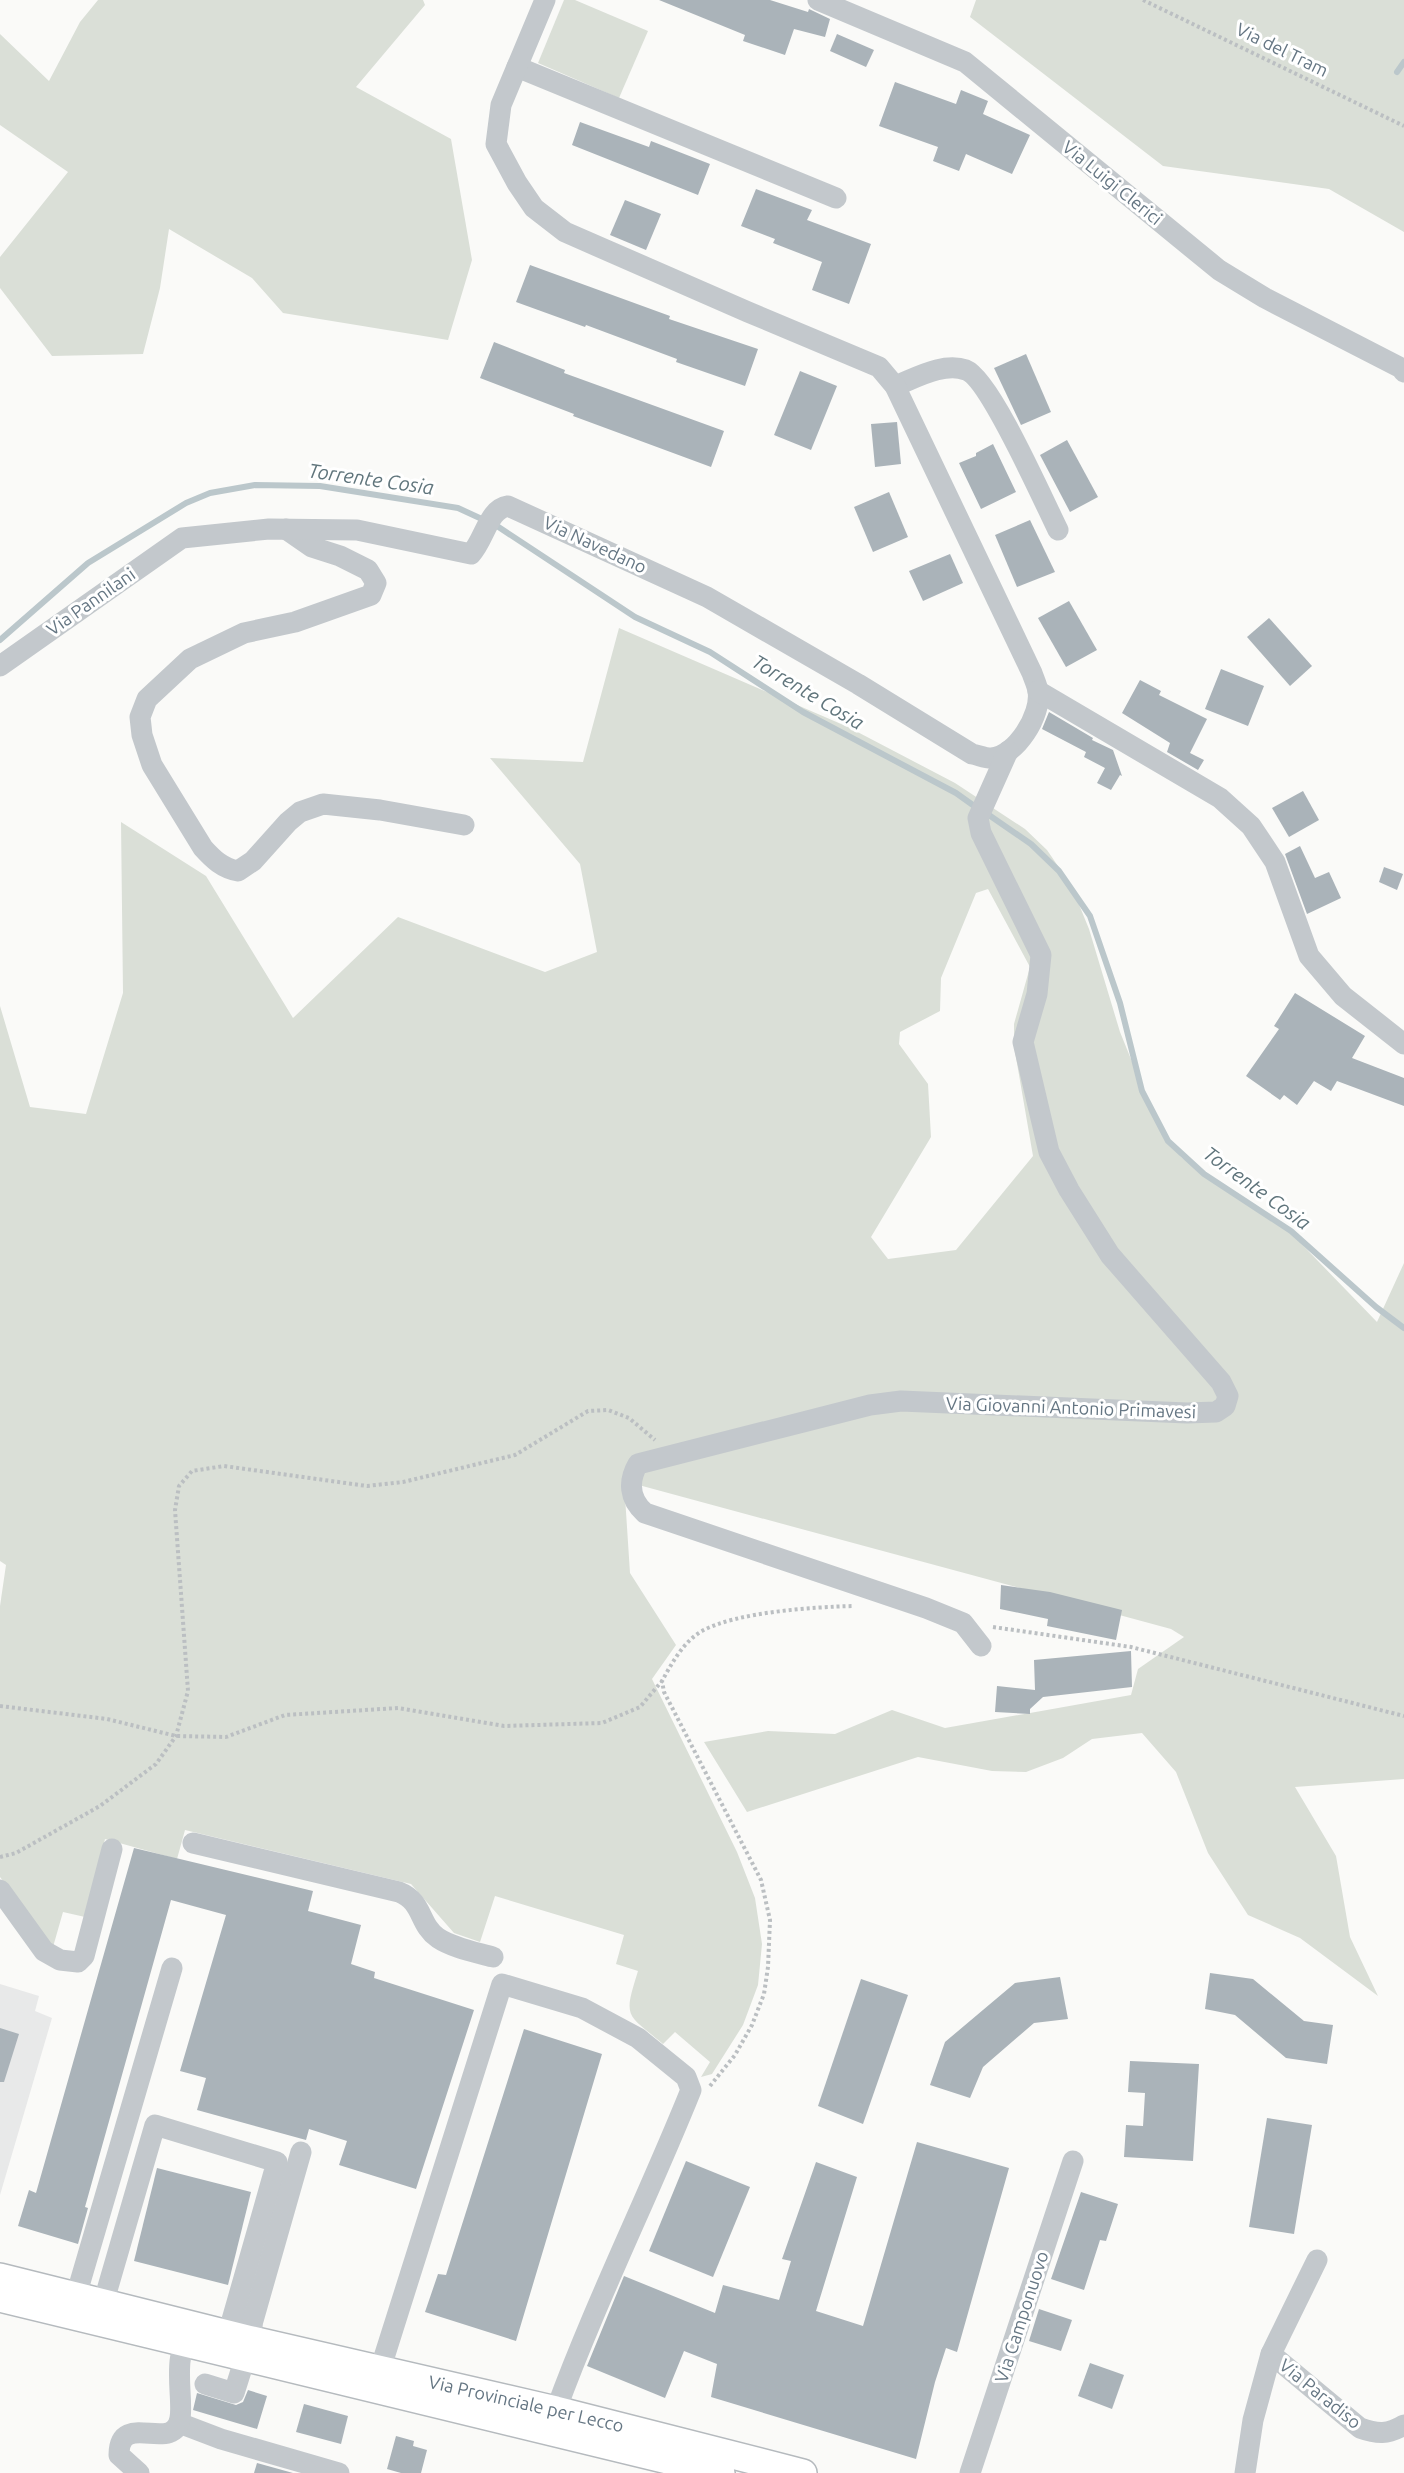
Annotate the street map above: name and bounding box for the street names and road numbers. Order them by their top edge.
street label: Via del Tram [1233,18,1332,80]
street label: Via Luigi Clerici [1059,136,1166,228]
street label: Via Navedano [541,512,650,577]
street label: Via Pannilani [42,563,138,639]
street label: Via Giovanni Antonio Primavesi [946,1393,1196,1421]
street label: Via Camponuovo [990,2248,1052,2385]
street label: Via Paradiso [1276,2354,1365,2432]
street label: Via Provinciale per Lecco [427,2371,626,2435]

